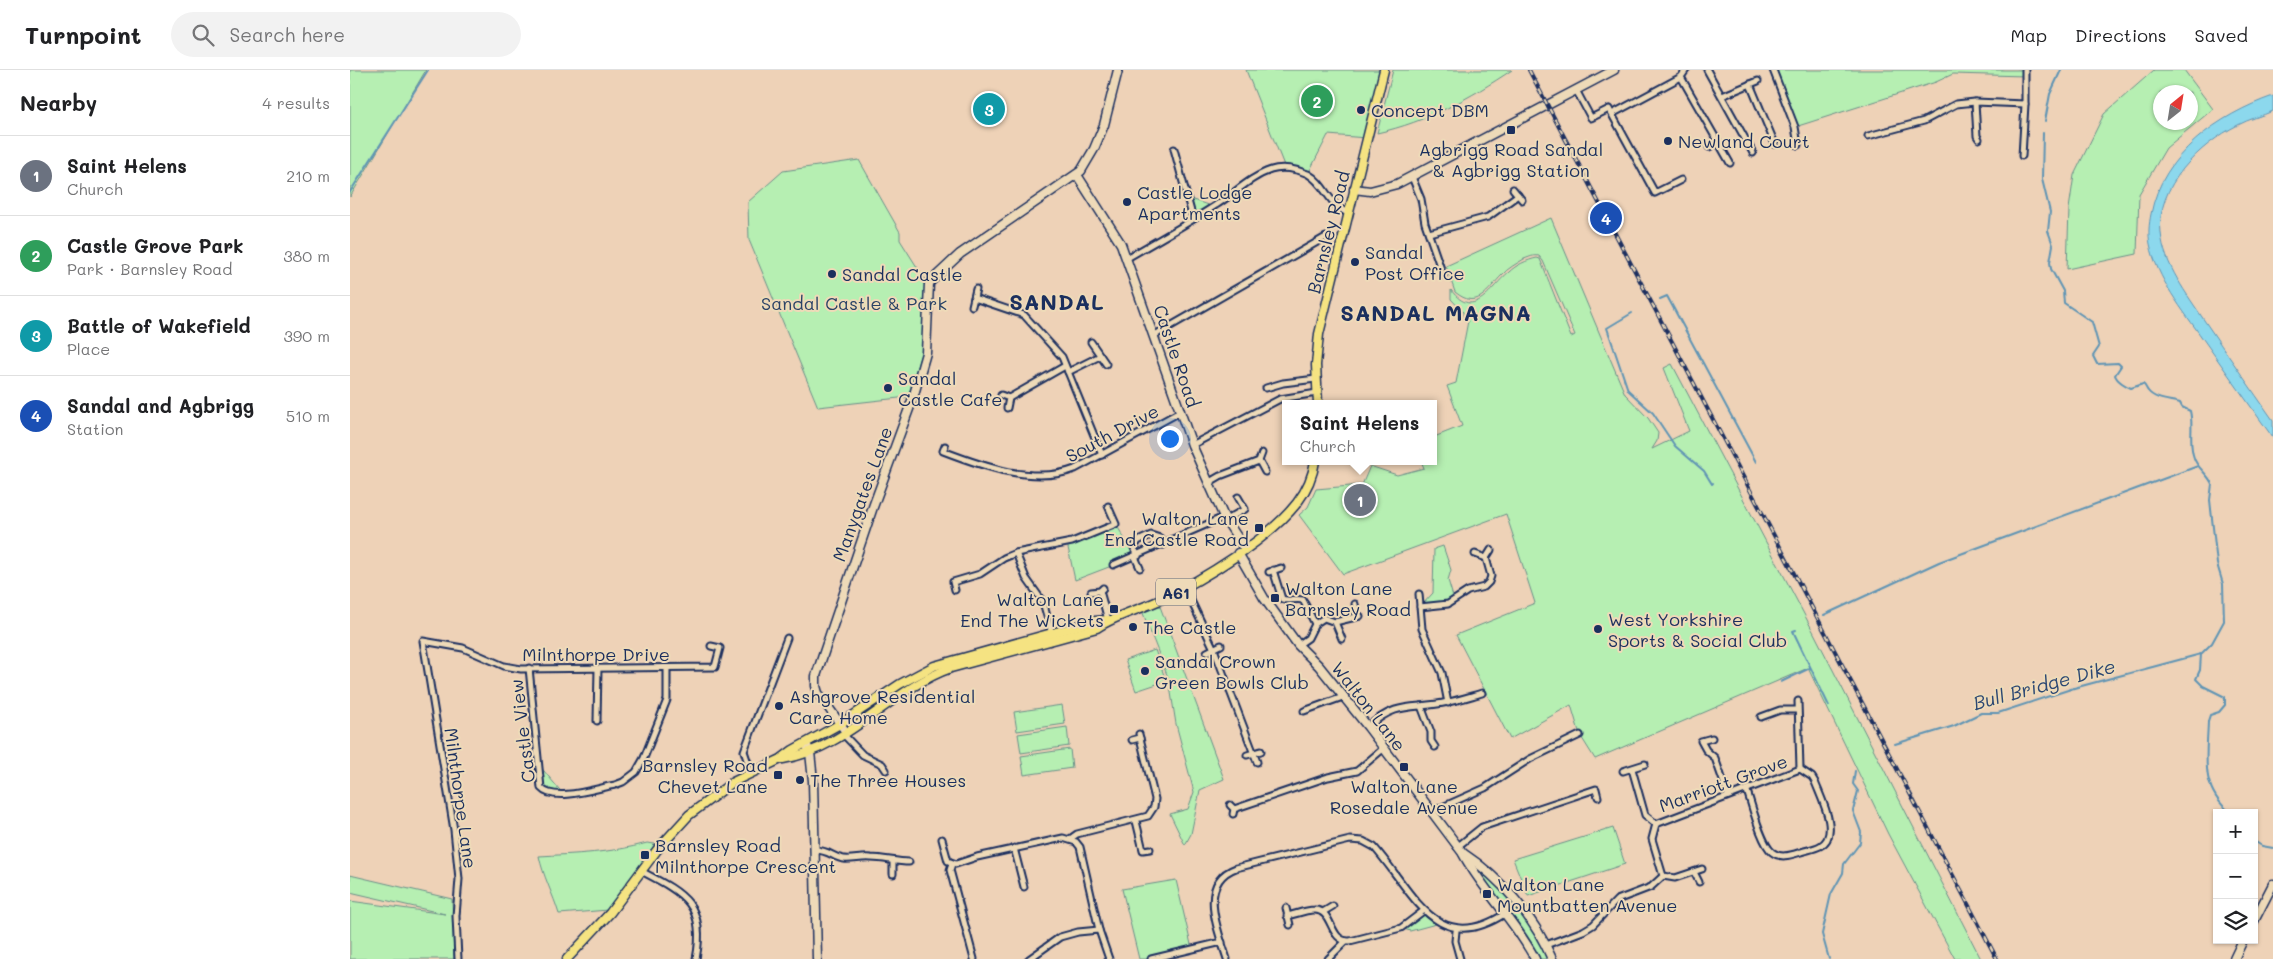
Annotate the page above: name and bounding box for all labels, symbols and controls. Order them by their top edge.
search box [171,12,521,57]
text: Turnpoint [25,19,141,50]
icon: search [189,21,217,49]
text: Search here [229,22,345,47]
text: Map [2010,23,2047,47]
text: Directions [2075,23,2167,47]
text: Saved [2195,23,2248,47]
pin: 2 [1301,82,1333,120]
north arrow [2153,85,2198,130]
text: Nearby [20,89,97,116]
pin: 3 [973,90,1005,128]
text: 4 results [262,92,330,113]
place label: Concept DBM [1371,98,1489,122]
marker: Concept DBM [1355,104,1367,116]
marker: Agbrigg Road Sandal & Agbrigg Station [1505,124,1517,136]
place label: Newland Court [1678,129,1810,153]
marker: Newland Court [1662,135,1674,147]
place label: Agbrigg Road Sandal & Agbrigg Station [1419,137,1603,182]
text: Saint Helens [67,153,187,178]
text: 1 [32,165,40,186]
text: 210 m [286,165,330,186]
street label: Barnsley Road [1301,168,1355,296]
text: Church [67,178,123,199]
place label: Castle Lodge Apartments [1137,180,1252,225]
marker: Castle Lodge Apartments [1121,196,1133,208]
pin: 4 [1590,199,1622,237]
text: Castle Grove Park [67,233,243,258]
place label: Sandal Post Office [1365,240,1465,285]
text: 2 [32,245,40,266]
text: 380 m [283,245,330,266]
marker: Sandal Post Office [1349,256,1361,268]
text: Park · Barnsley Road [67,258,232,279]
place label: Sandal Castle [842,262,963,286]
marker: Sandal Castle [826,268,838,280]
district label: SANDAL [1009,287,1105,316]
park label: Sandal Castle & Park [761,291,947,315]
district label: SANDAL MAGNA [1340,298,1532,327]
street label: Castle Road [1148,302,1206,410]
text: Battle of Wakefield [67,313,251,338]
text: 3 [31,325,41,346]
text: 390 m [283,325,330,346]
text: Place [67,338,110,359]
place label: Sandal Castle Cafe [898,366,1002,411]
marker: Sandal Castle Cafe [882,382,894,394]
text: Sandal and Agbrigg [67,393,254,418]
street label: South Drive [1061,398,1163,468]
popup [1282,400,1437,465]
text: 4 [31,405,41,426]
text: 510 m [286,405,330,426]
text: Saint Helens [1300,410,1419,435]
text: Station [67,418,123,439]
street label: Manygates Lane [826,423,898,565]
your location [1157,426,1183,452]
text: Church [1300,435,1355,456]
pin: 1 [1344,481,1376,519]
place label: Walton Lane End Castle Road [1105,506,1249,551]
marker: Walton Lane End Castle Road [1253,522,1265,534]
place label: Walton Lane Barnsley Road [1285,576,1411,621]
road number: A61 [1156,578,1196,606]
place label: Walton Lane End The Wickets [960,587,1104,632]
marker: Walton Lane Barnsley Road [1269,592,1281,604]
marker: Walton Lane End The Wickets [1108,603,1120,615]
place label: West Yorkshire Sports & Social Club [1608,607,1787,652]
place label: The Castle [1143,615,1236,639]
marker: The Castle [1127,621,1139,633]
marker: West Yorkshire Sports & Social Club [1592,623,1604,635]
street label: Milnthorpe Drive [522,642,670,666]
place label: Sandal Crown Green Bowls Club [1155,649,1309,694]
water label: Bull Bridge Dike [1970,653,2118,715]
street label: Walton Lane [1326,656,1412,756]
marker: Sandal Crown Green Bowls Club [1139,665,1151,677]
street label: Castle View [504,678,540,784]
place label: Ashgrove Residential Care Home [789,684,976,729]
marker: Ashgrove Residential Care Home [773,700,785,712]
street label: Milnthorpe Lane [439,726,483,870]
street label: Marriott Grove [1655,749,1791,817]
place label: Barnsley Road Chevet Lane [642,753,768,798]
marker: Walton Lane Rosedale Avenue [1398,761,1410,773]
place label: The Three Houses [810,768,966,792]
marker: Barnsley Road Chevet Lane [772,769,784,781]
marker: The Three Houses [794,774,806,786]
place label: Walton Lane Rosedale Avenue [1330,774,1478,819]
map controls [2213,809,2258,944]
button: + [2213,809,2258,854]
place label: Barnsley Road Milnthorpe Crescent [655,833,837,878]
marker: Barnsley Road Milnthorpe Crescent [639,849,651,861]
button: − [2213,854,2258,899]
place label: Walton Lane Mountbatten Avenue [1497,872,1677,917]
marker: Walton Lane Mountbatten Avenue [1481,888,1493,900]
button: layers [2213,899,2258,944]

